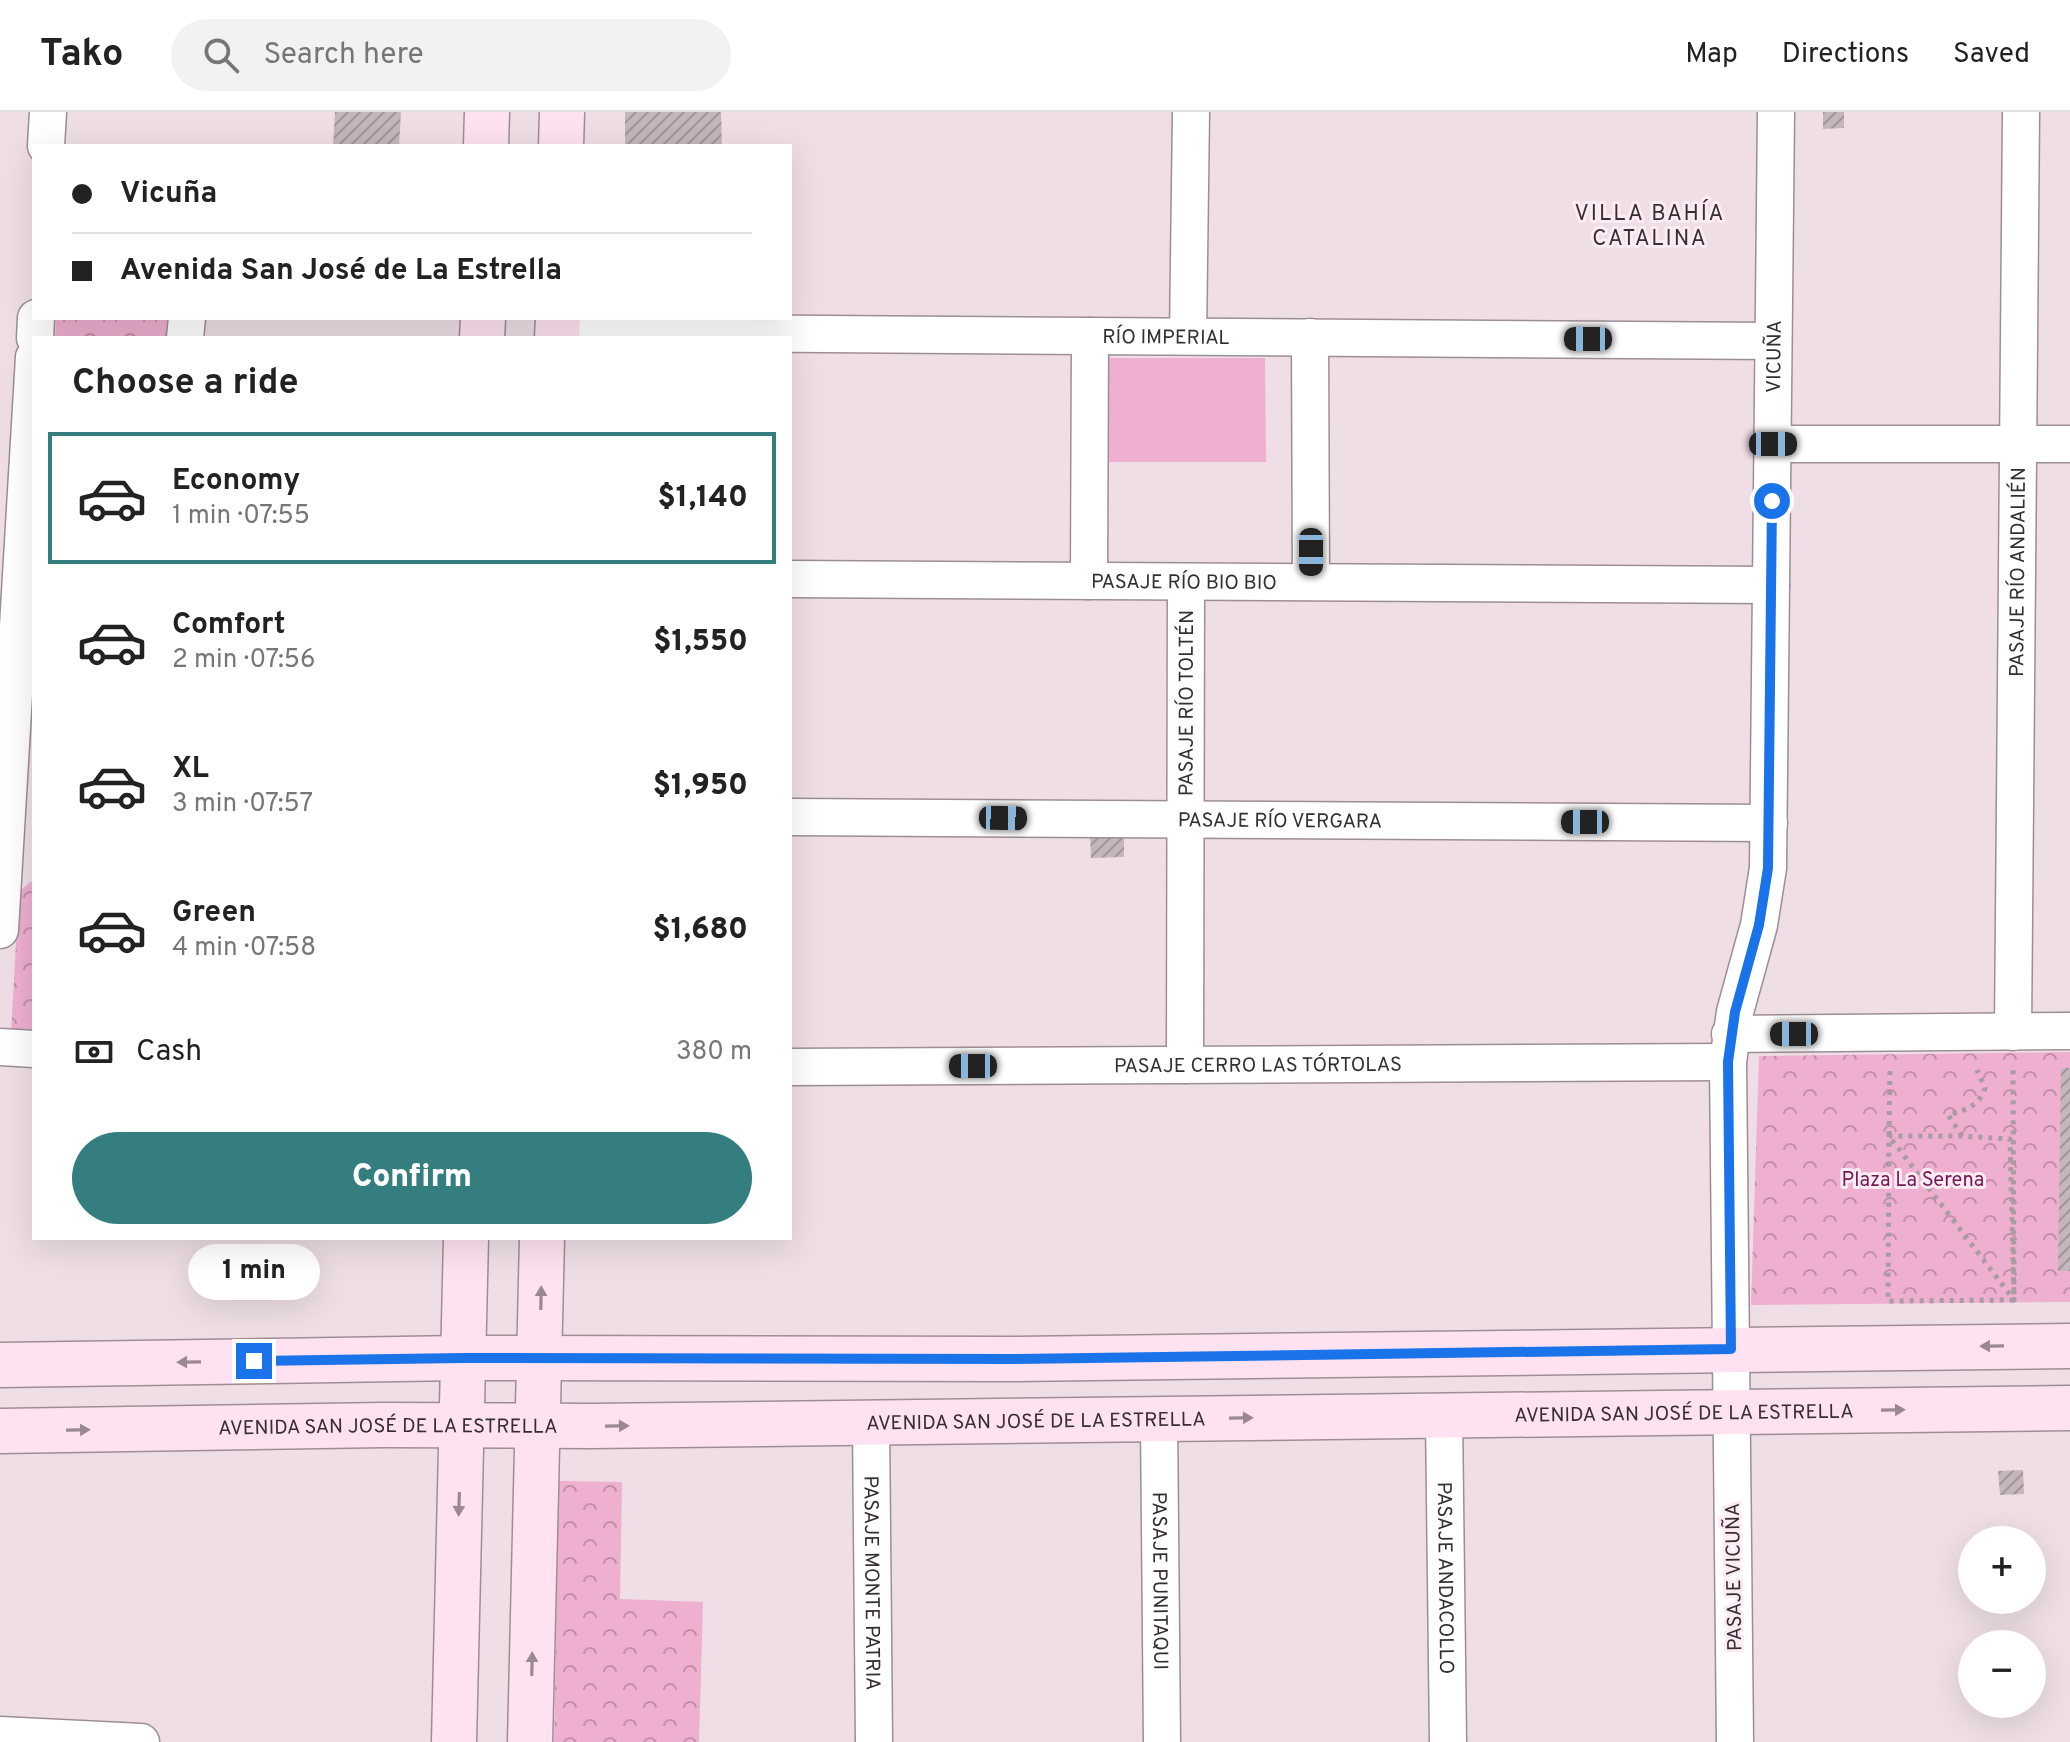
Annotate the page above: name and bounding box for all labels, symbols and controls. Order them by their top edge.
search box [171,19,731,91]
text: Tako [40,31,123,80]
icon: search [199,33,243,77]
text: Search here [263,37,424,74]
text: Map [1685,37,1738,73]
text: Directions [1782,37,1909,73]
text: Saved [1953,37,2030,73]
text: Vicuña [120,176,217,213]
district label: VILLA BAHÍA CATALINA [1575,199,1726,253]
text: Avenida San José de La Estrella [120,253,562,290]
street label: VICUÑA [1762,320,1789,393]
street label: RÍO IMPERIAL [1102,323,1230,352]
car [1564,327,1612,351]
text: Choose a ride [72,361,298,407]
car [1749,432,1797,456]
icon: car [76,462,148,534]
text: Economy [172,463,300,500]
street label: PASAJE RÍO ANDALIÉN [2004,467,2033,677]
text: $1,140 [658,480,748,517]
route start [1754,483,1790,519]
text: 1 min · 07:55 [172,500,310,533]
car [1299,528,1323,576]
street label: PASAJE RÍO BIO BIO [1091,568,1277,597]
icon: car [76,606,148,678]
text: Comfort [172,607,285,644]
street label: PASAJE RÍO TOLTÉN [1173,610,1201,796]
text: $1,550 [653,624,748,661]
text: 2 min · 07:56 [172,644,315,677]
icon: car [76,750,148,822]
text: XL [172,751,209,788]
text: $1,950 [653,768,748,805]
text: 3 min · 07:57 [172,788,313,821]
car [979,806,1027,830]
street label: PASAJE RÍO VERGARA [1178,807,1382,836]
car [1561,810,1609,834]
icon: car [76,894,148,966]
text: Green [172,895,256,932]
text: $1,680 [652,912,748,949]
text: 4 min · 07:58 [172,932,316,965]
car [1770,1022,1818,1046]
icon: cash [72,1030,116,1074]
text: Cash [136,1034,202,1071]
text: 380 m [676,1036,752,1069]
street label: PASAJE CERRO LAS TÓRTOLAS [1114,1051,1402,1080]
car [949,1054,997,1078]
button: Confirm [72,1132,752,1224]
park label: Plaza La Serena [1842,1168,1984,1194]
callout: 1 min [188,1245,320,1301]
text: 1 min [222,1255,286,1288]
one-way arrow [535,1285,547,1310]
one-way arrow [1979,1340,2004,1353]
route end [236,1343,272,1379]
one-way arrow [176,1356,201,1368]
street label: AVENIDA SAN JOSÉ DE LA ESTRELLA [1514,1400,1854,1430]
one-way arrow [1881,1404,1906,1416]
street label: AVENIDA SAN JOSÉ DE LA ESTRELLA [866,1407,1206,1438]
street label: AVENIDA SAN JOSÉ DE LA ESTRELLA [218,1412,558,1443]
one-way arrow [1229,1412,1254,1425]
one-way arrow [605,1420,630,1432]
one-way arrow [66,1424,91,1436]
street label: PASAJE MONTE PATRIA [856,1475,885,1691]
street label: PASAJE ANDACOLLO [1430,1482,1458,1674]
one-way arrow [453,1492,466,1517]
street label: PASAJE PUNITAQUI [1145,1492,1172,1670]
street label: PASAJE VICUÑA [1720,1503,1749,1651]
map controls [1958,1526,2046,1718]
button: + [1958,1526,2046,1614]
button: − [1958,1630,2046,1718]
one-way arrow [526,1651,538,1676]

